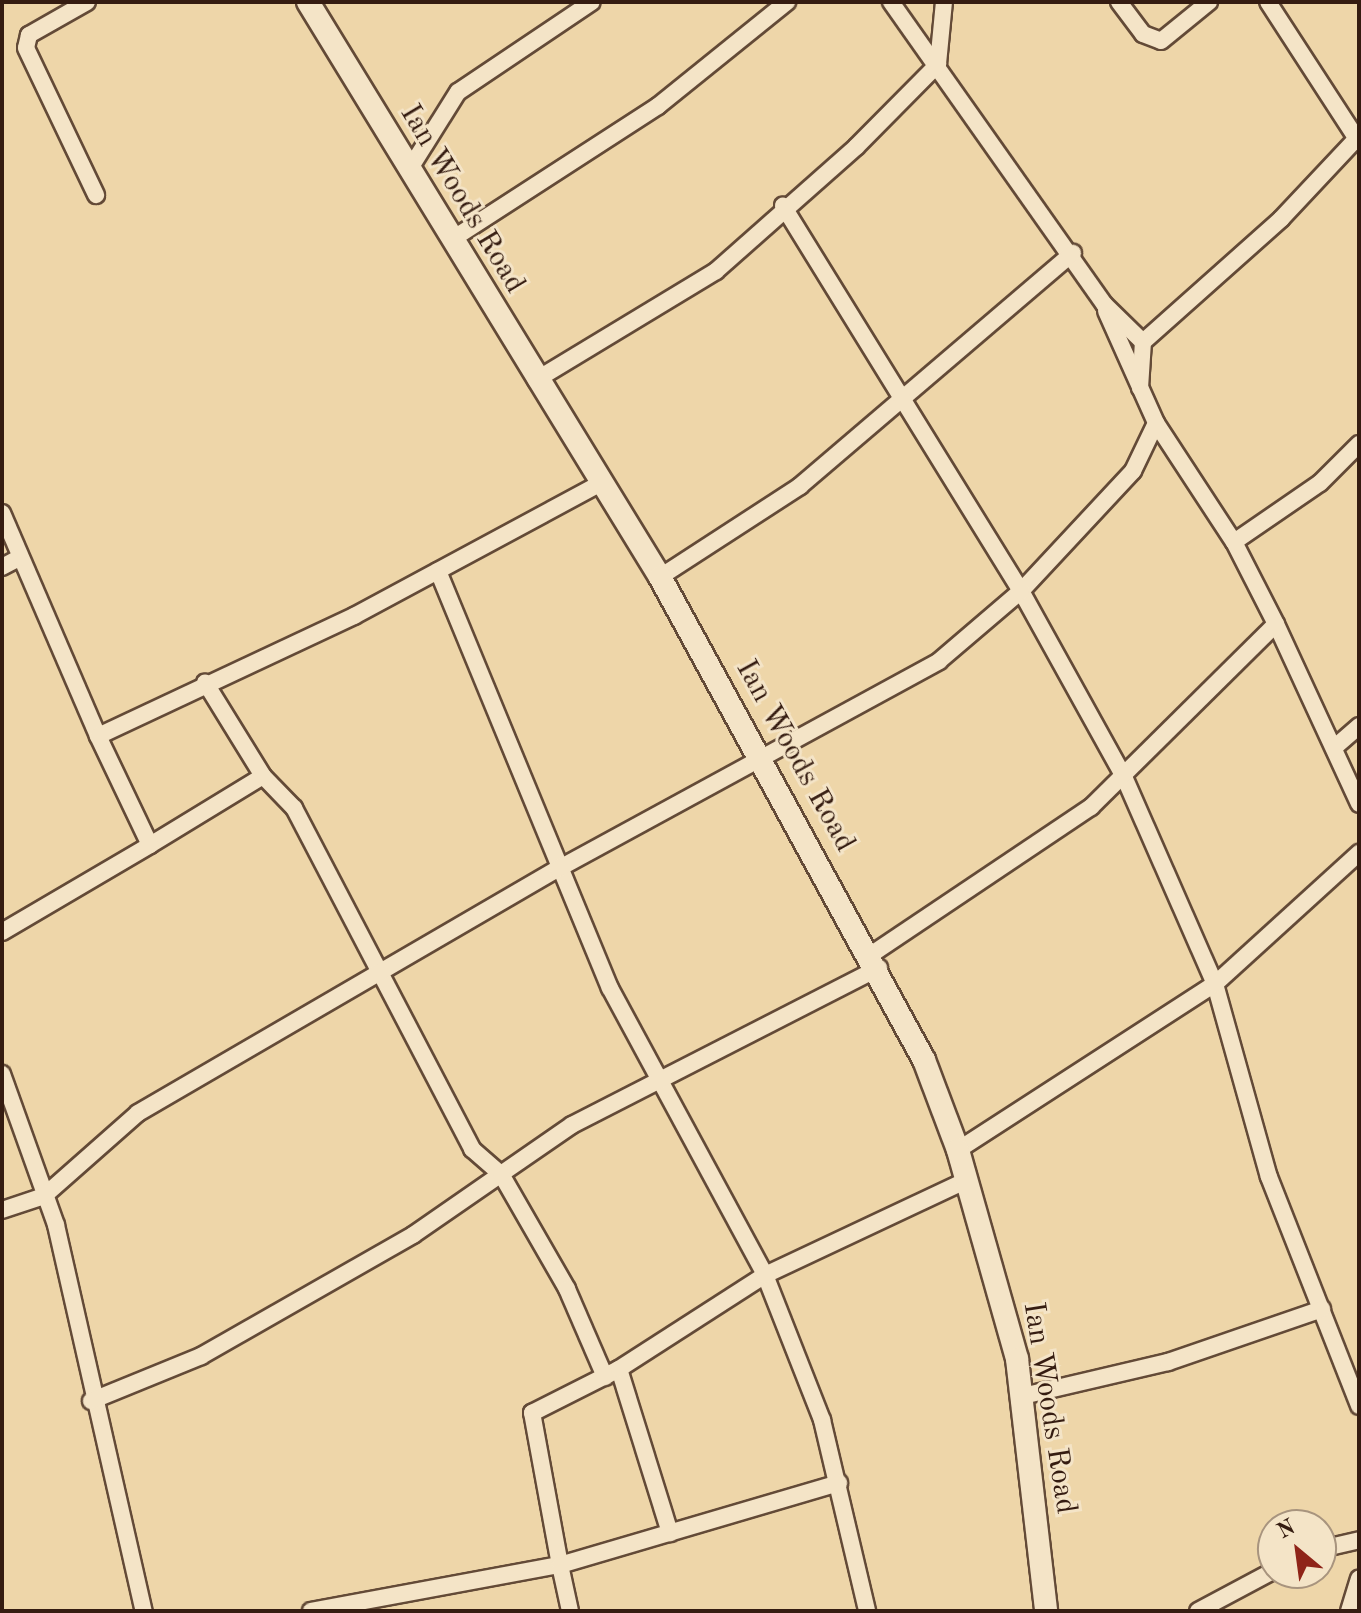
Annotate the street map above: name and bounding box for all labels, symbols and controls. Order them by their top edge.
street label: Ian Woods Road [391,98,533,300]
street label: Ian Woods Road [727,654,863,858]
street label: Ian Woods Road [1014,1299,1084,1517]
north arrow [1257,1509,1337,1589]
text: N [1274,1516,1299,1543]

